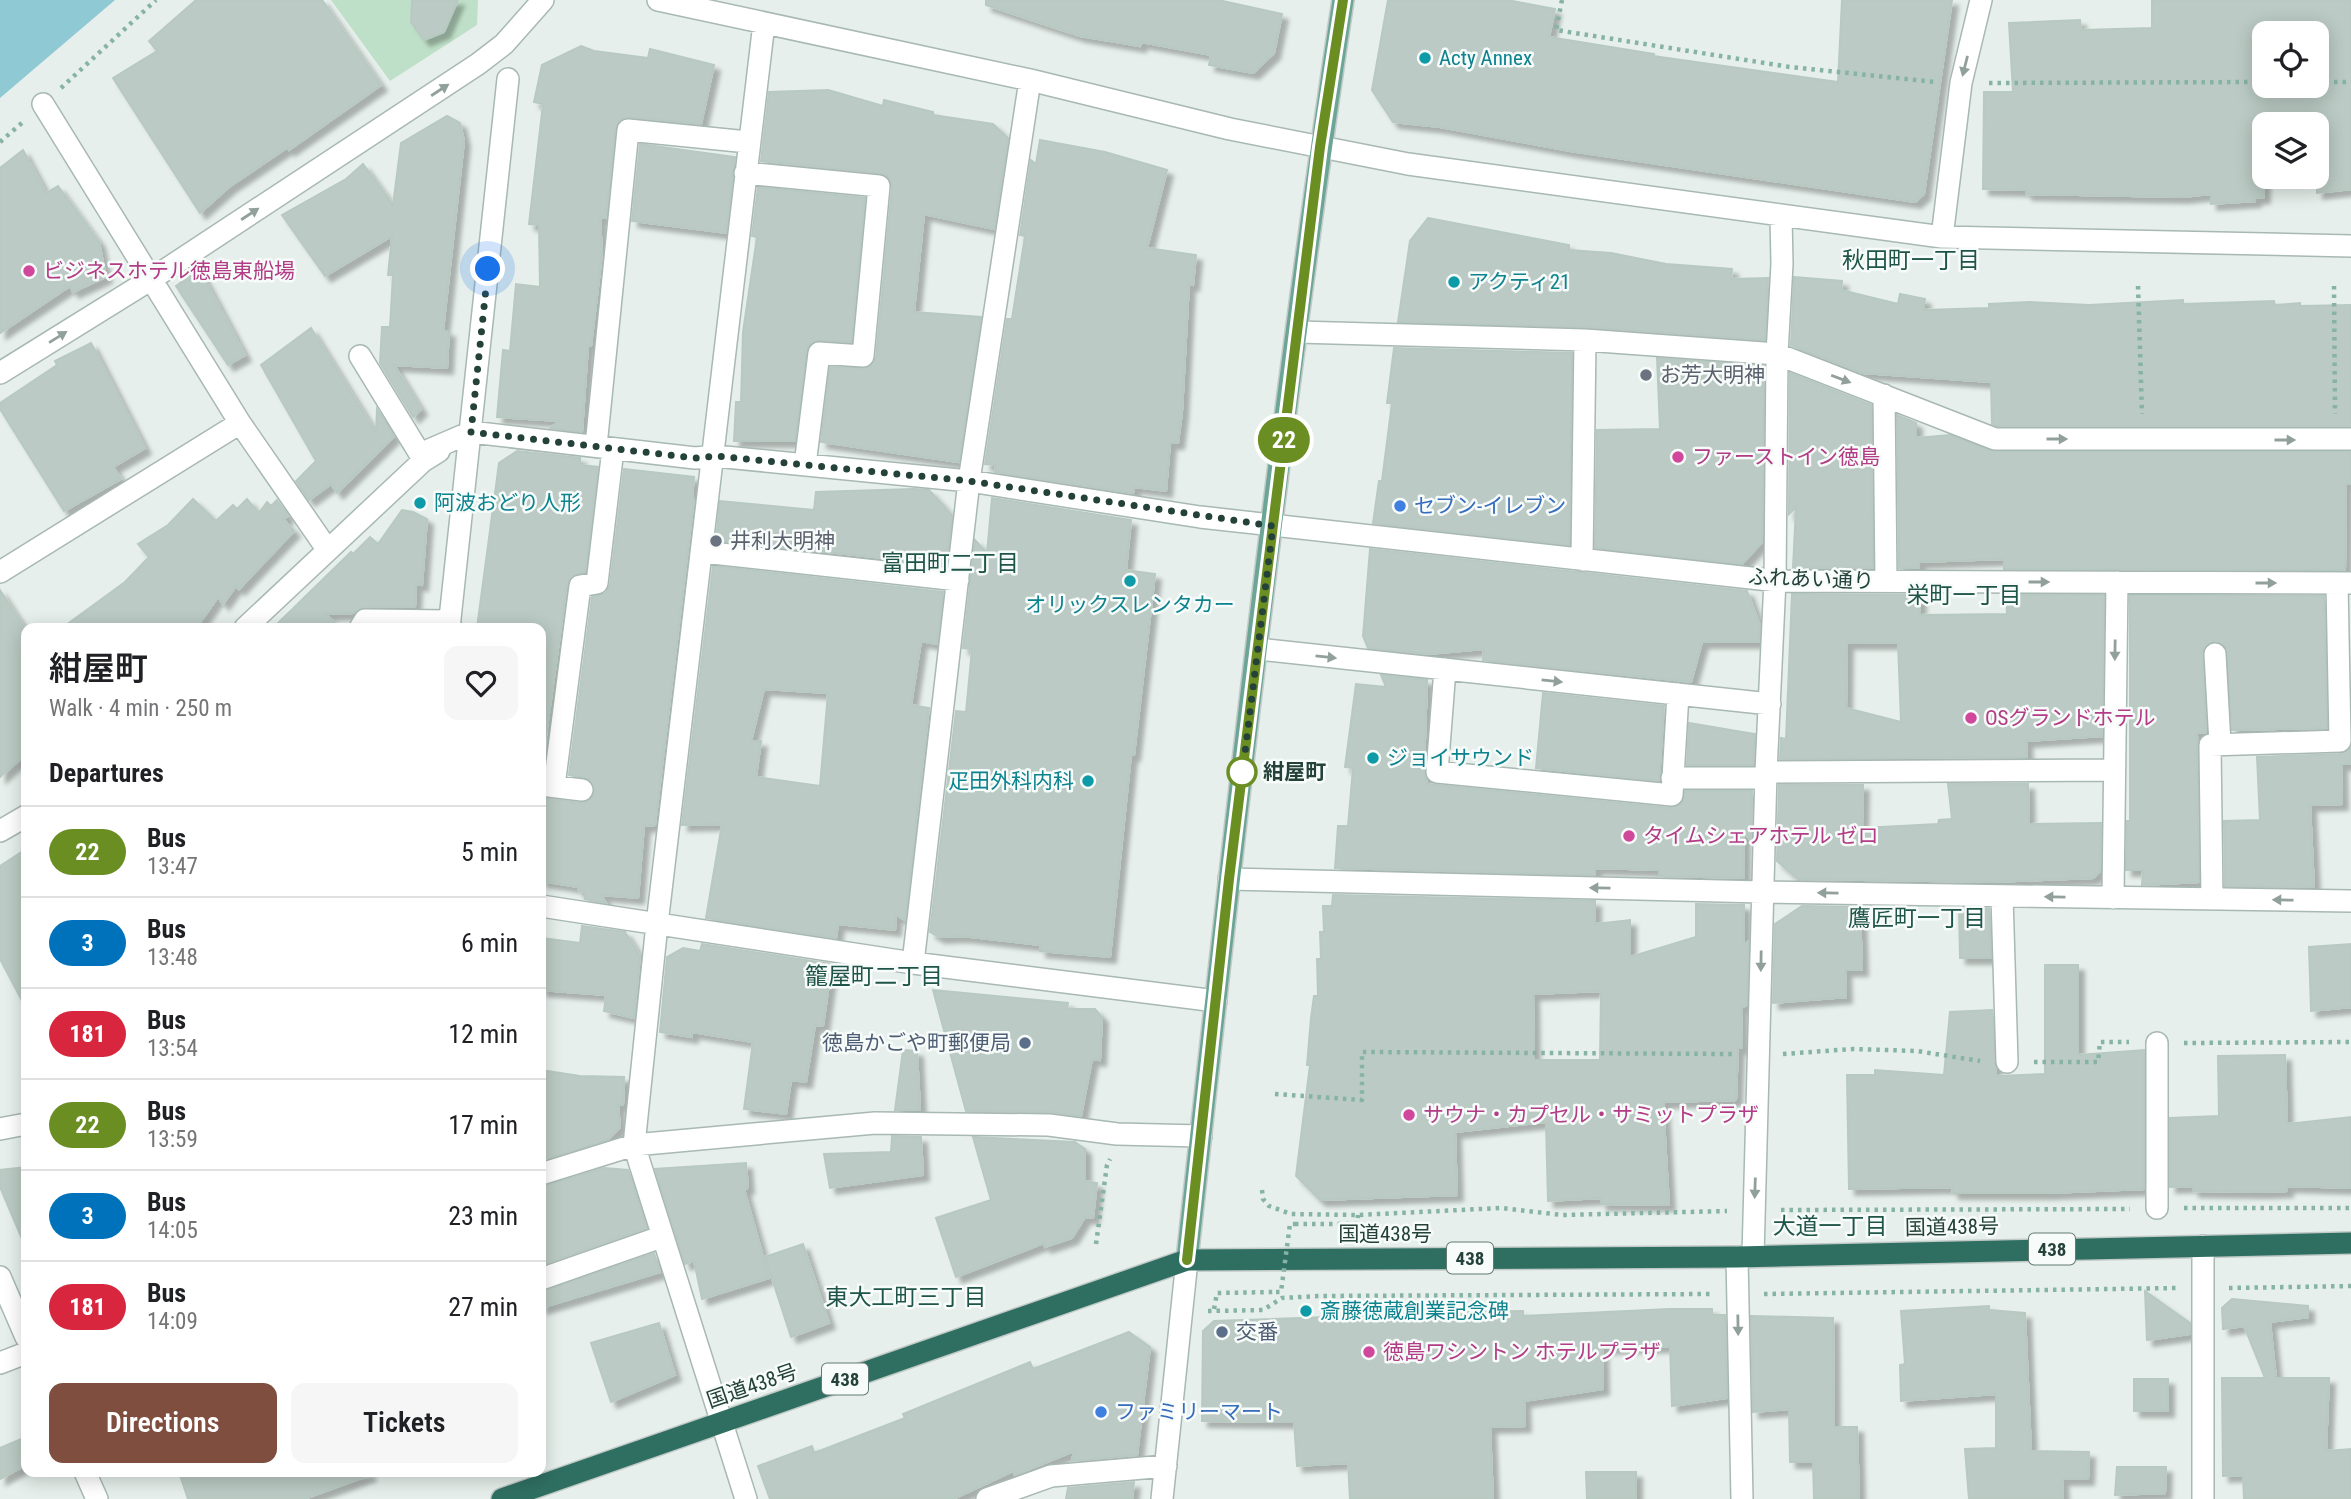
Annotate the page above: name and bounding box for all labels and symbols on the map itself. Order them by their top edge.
place label: Acty Annex [1439,46,1532,70]
marker: Acty Annex [1417,50,1433,66]
one-way arrow [1959,55,1970,77]
one-way arrow [430,83,450,96]
one-way arrow [240,208,259,221]
district label: 秋田町一丁目 [1842,247,1980,274]
your location [470,251,505,286]
place label: ビジネスホテル徳島東船場 [43,259,295,283]
marker: ビジネスホテル徳島東船場 [21,263,37,279]
place label: アクティ21 [1468,270,1570,294]
marker: アクティ21 [1446,274,1462,290]
one-way arrow [48,330,68,343]
place label: お芳大明神 [1660,363,1765,387]
marker: お芳大明神 [1638,367,1654,383]
one-way arrow [1830,373,1851,384]
line badge: 22 [1252,417,1316,463]
one-way arrow [2046,433,2068,445]
one-way arrow [2274,434,2296,446]
place label: ファーストイン徳島 [1692,445,1880,469]
marker: ファーストイン徳島 [1670,449,1686,465]
place label: 阿波おどり人形 [434,491,581,515]
place label: セブン-イレブン [1414,494,1566,518]
marker: 阿波おどり人形 [412,495,428,511]
marker: セブン-イレブン [1392,498,1408,514]
place label: 井利大明神 [730,529,835,553]
marker: 井利大明神 [708,533,724,549]
district label: 富田町二丁目 [881,550,1019,577]
street label: ふれあい通り [1748,565,1874,593]
marker: オリックスレンタカー [1122,573,1138,589]
one-way arrow [2028,576,2050,588]
one-way arrow [2256,577,2278,589]
district label: 栄町一丁目 [1907,582,2022,609]
place label: オリックスレンタカー [1025,593,1235,617]
one-way arrow [2110,639,2121,661]
one-way arrow [1315,652,1337,663]
one-way arrow [1541,676,1563,687]
place label: OSグランドホテル [1985,706,2156,730]
marker: OSグランドホテル [1963,710,1979,726]
place label: ジョイサウンド [1387,746,1534,770]
marker: ジョイサウンド [1365,750,1381,766]
marker: 紺屋町 [1227,757,1257,787]
place label: 紺屋町 [1263,760,1326,784]
place label: 疋田外科内科 [948,769,1074,793]
marker: 疋田外科内科 [1080,773,1096,789]
place label: タイムシェアホテル ゼロ [1643,824,1878,848]
marker: タイムシェアホテル ゼロ [1621,828,1637,844]
one-way arrow [1589,882,1611,894]
one-way arrow [1817,887,1839,899]
one-way arrow [2044,891,2066,903]
one-way arrow [2272,895,2294,906]
district label: 鷹匠町一丁目 [1848,905,1986,932]
one-way arrow [1755,950,1767,972]
district label: 籠屋町二丁目 [805,963,943,990]
place label: 徳島かごや町郵便局 [822,1031,1011,1055]
marker: 徳島かごや町郵便局 [1017,1035,1033,1051]
place label: サウナ・カプセル・サミットプラザ [1423,1103,1759,1127]
marker: サウナ・カプセル・サミットプラザ [1401,1107,1417,1123]
one-way arrow [1749,1177,1761,1199]
district label: 大道一丁目 [1773,1213,1888,1240]
street label: 国道438号 [1905,1214,1999,1240]
street label: 国道438号 [1338,1222,1432,1246]
road number: 438 [2029,1233,2075,1264]
road number: 438 [1447,1242,1493,1274]
district label: 東大工町三丁目 [826,1284,987,1311]
place label: 斎藤徳蔵創業記念碑 [1320,1299,1509,1323]
marker: 斎藤徳蔵創業記念碑 [1298,1303,1314,1319]
one-way arrow [1732,1314,1744,1336]
place label: 交番 [1236,1320,1278,1344]
marker: 交番 [1214,1324,1230,1340]
place label: 徳島ワシントン ホテルプラザ [1383,1340,1661,1364]
marker: 徳島ワシントン ホテルプラザ [1361,1344,1377,1360]
street label: 国道438号 [704,1359,800,1413]
road number: 438 [822,1364,868,1394]
place label: ファミリーマート [1115,1400,1283,1424]
marker: ファミリーマート [1093,1404,1109,1420]

